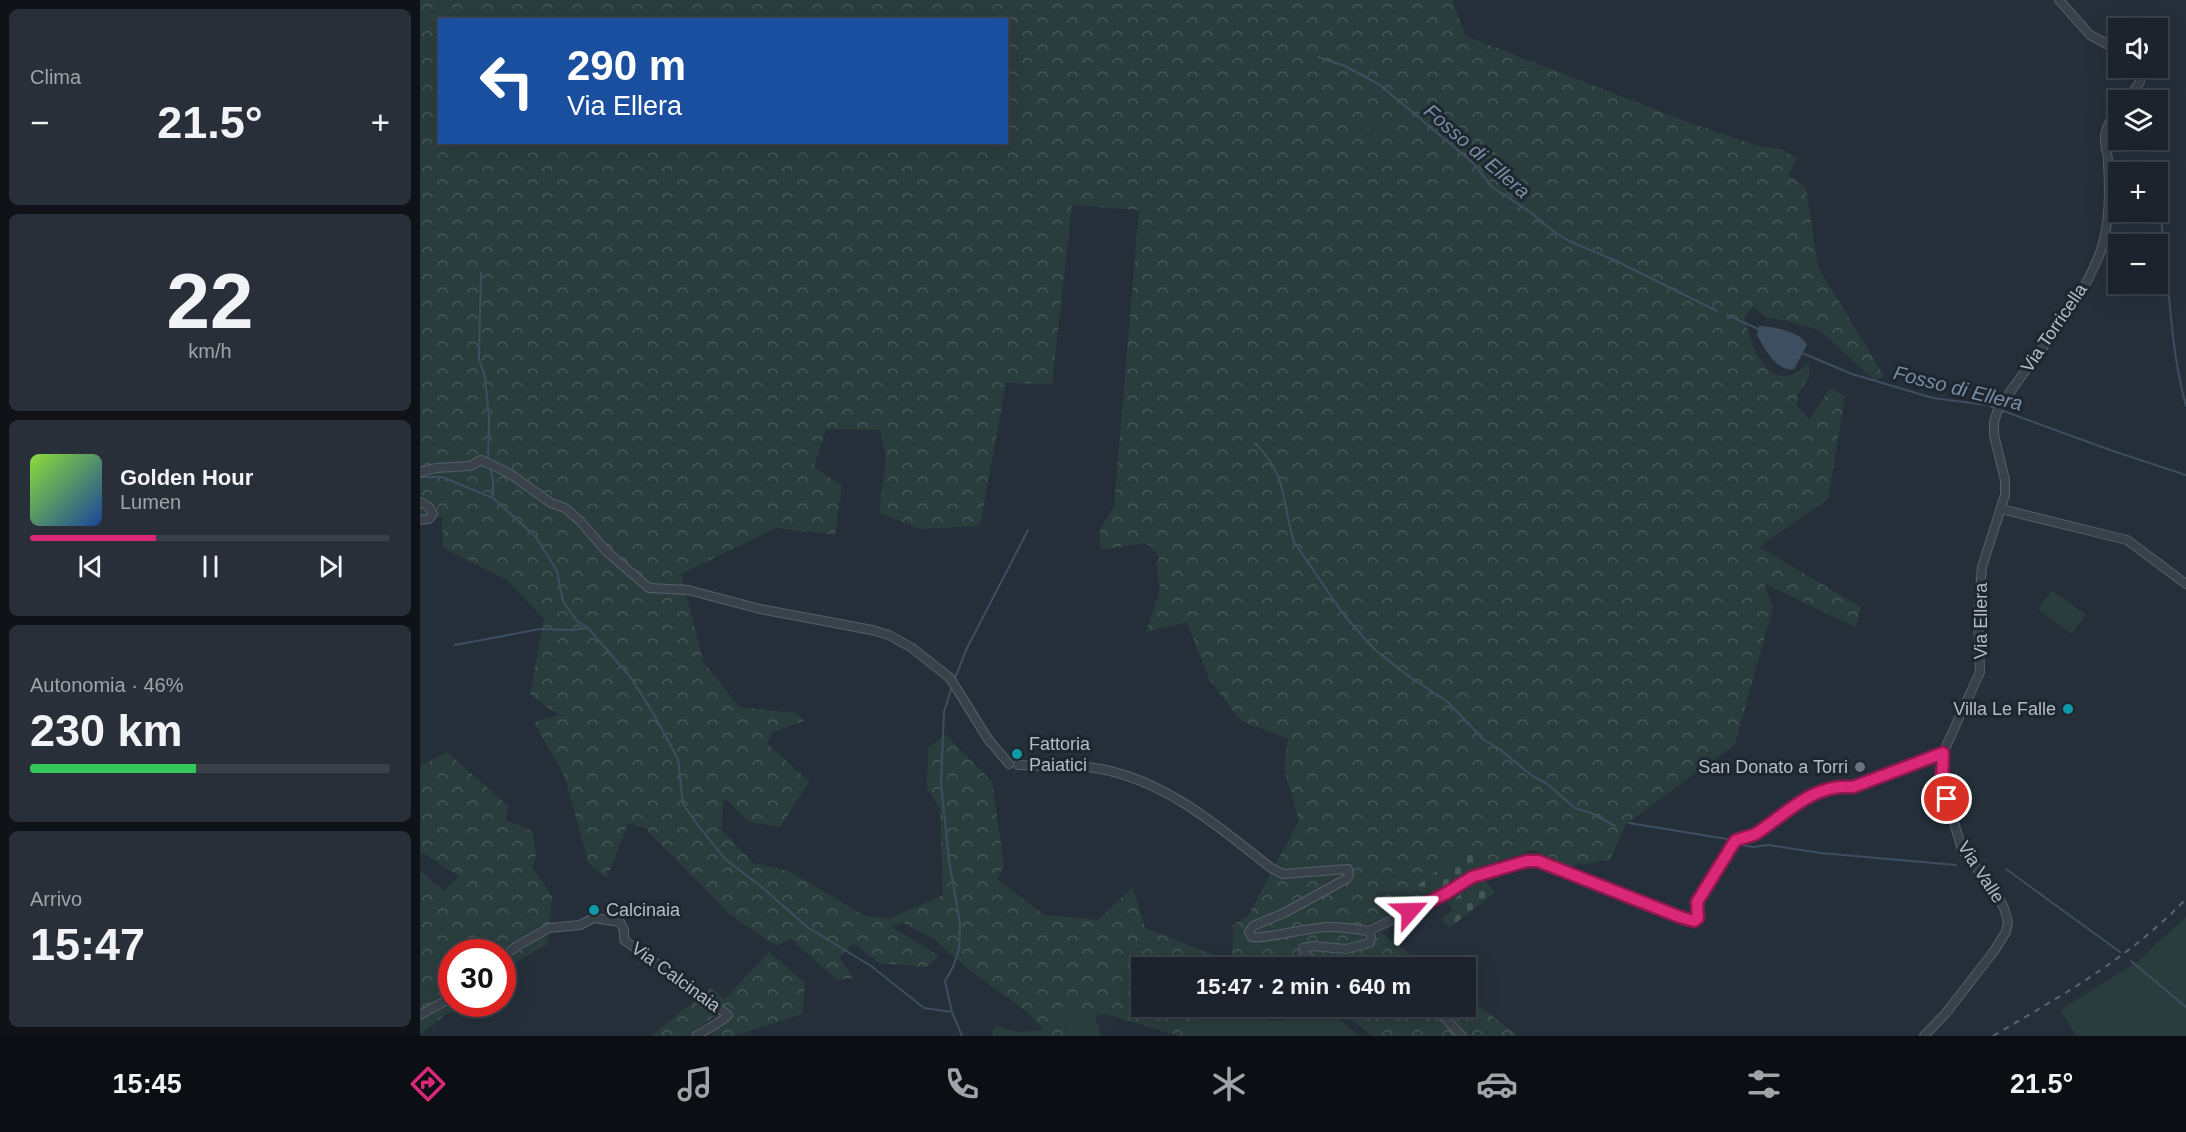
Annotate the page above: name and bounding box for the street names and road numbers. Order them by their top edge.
street label: Via Torricella [2017,279,2091,376]
street label: Via Ellera [1971,582,1991,659]
street label: Via Valle [1954,837,2008,907]
street label: Via Calcinaia [628,938,725,1016]

